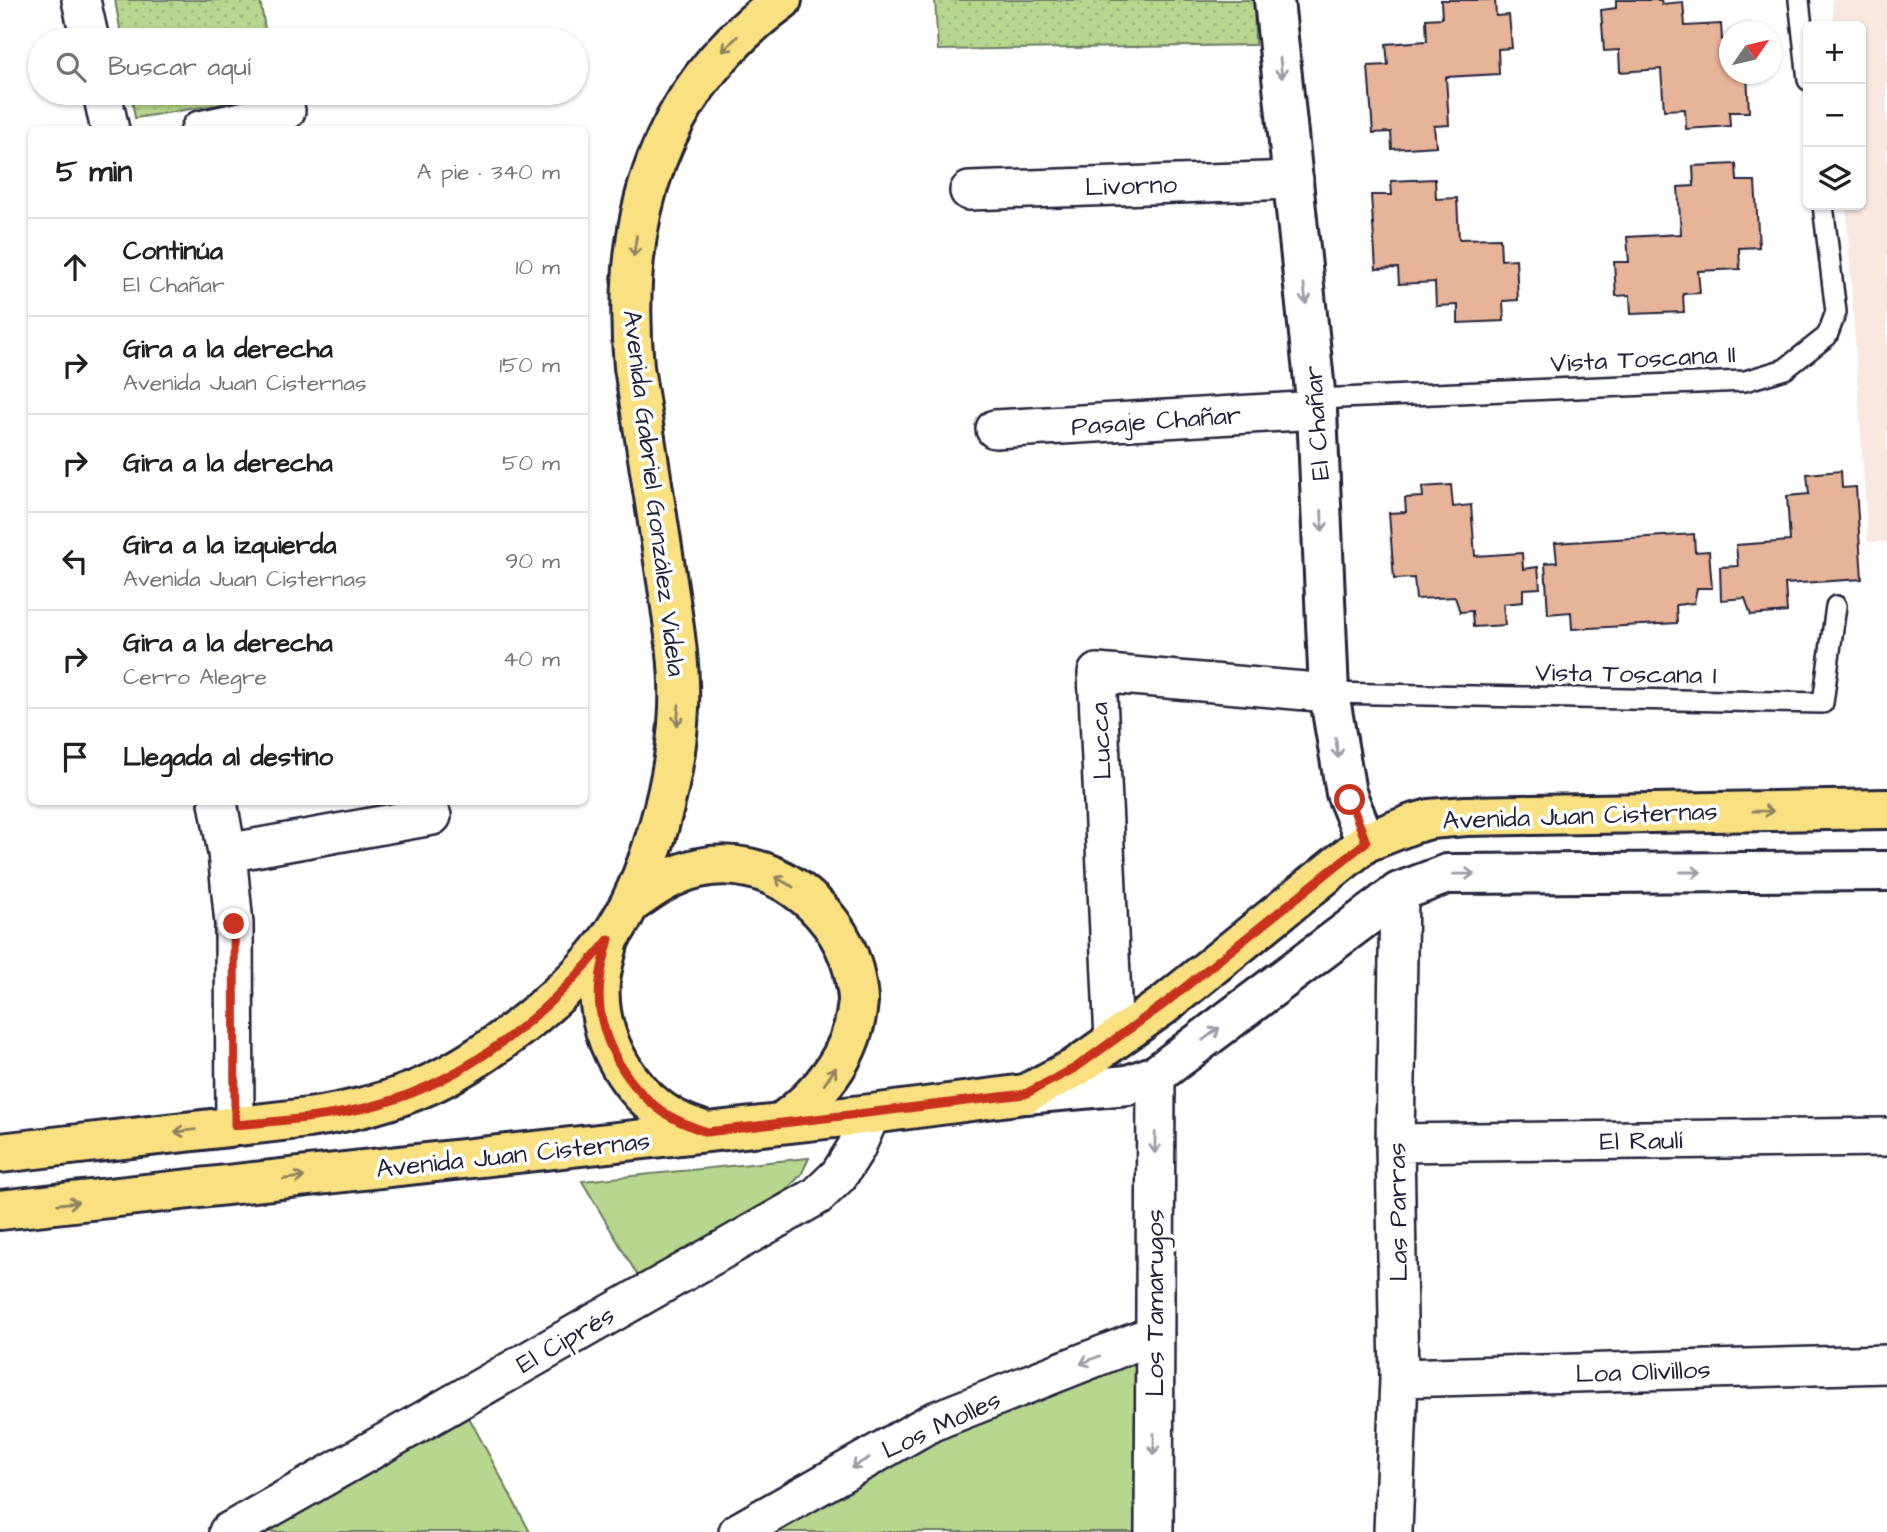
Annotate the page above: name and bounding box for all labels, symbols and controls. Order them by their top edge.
north arrow [1719,21,1782,84]
map controls [1803,21,1866,210]
button: + [1803,21,1866,84]
search box [28,28,588,105]
one-way arrow [721,35,738,52]
icon: search [52,48,90,86]
text: Buscar aquí [108,49,251,85]
one-way arrow [1275,56,1288,79]
button: − [1803,84,1866,147]
button: layers [1803,147,1866,210]
text: 5 min [56,151,132,193]
text: A pie · 340 m [417,156,560,188]
street label: Livorno [1084,166,1178,206]
text: Continúa [123,233,223,269]
one-way arrow [628,235,641,257]
icon: ahead [56,248,94,286]
text: 10 m [515,251,560,283]
text: El Chañar [123,269,225,301]
one-way arrow [1299,282,1312,305]
street label: Avenida Gabriel González Videla [614,308,694,678]
text: Gira a la derecha [123,331,333,367]
street label: Vista Toscana II [1549,336,1737,382]
icon: right [56,346,94,384]
text: 150 m [499,349,560,381]
street label: El Chañar [1295,364,1339,482]
text: Avenida Juan Cisternas [123,367,367,399]
street label: Pasaje Chañar [1070,397,1242,445]
icon: right [56,444,94,482]
text: Gira a la derecha [123,445,333,481]
text: 50 m [502,447,560,479]
one-way arrow [1315,509,1328,532]
text: Gira a la izquierda [123,527,337,563]
icon: left [56,542,94,580]
text: 90 m [505,545,560,577]
text: Avenida Juan Cisternas [123,563,367,595]
text: Gira a la derecha [123,625,333,661]
icon: right [56,640,94,678]
text: 40 m [503,643,560,675]
street label: Vista Toscana I [1535,654,1717,694]
text: Cerro Alegre [123,661,267,693]
street label: Lucca [1081,701,1121,781]
one-way arrow [671,703,684,726]
one-way arrow [1331,736,1344,759]
icon: arrive [56,738,94,776]
text: Llegada al destino [123,739,333,775]
route start [1334,784,1365,815]
street label: Avenida Juan Cisternas [1442,793,1718,839]
one-way arrow [1751,804,1774,817]
one-way arrow [1680,865,1703,879]
one-way arrow [1452,867,1475,881]
one-way arrow [775,875,795,889]
route end [218,908,249,939]
one-way arrow [1201,1026,1219,1041]
one-way arrow [823,1067,837,1086]
street label: El Raulí [1599,1122,1683,1160]
street label: Avenida Juan Cisternas [374,1123,652,1187]
one-way arrow [174,1125,196,1138]
one-way arrow [1148,1131,1162,1154]
street label: Las Parras [1379,1142,1417,1282]
one-way arrow [282,1171,305,1184]
one-way arrow [56,1196,79,1209]
street label: Los Tamarugos [1137,1209,1175,1397]
street label: El Ciprés [510,1297,621,1382]
street label: Loa Olivillos [1575,1352,1711,1392]
one-way arrow [1079,1354,1101,1367]
street label: Los Molles [876,1382,1007,1468]
one-way arrow [1147,1432,1161,1455]
one-way arrow [851,1456,871,1470]

